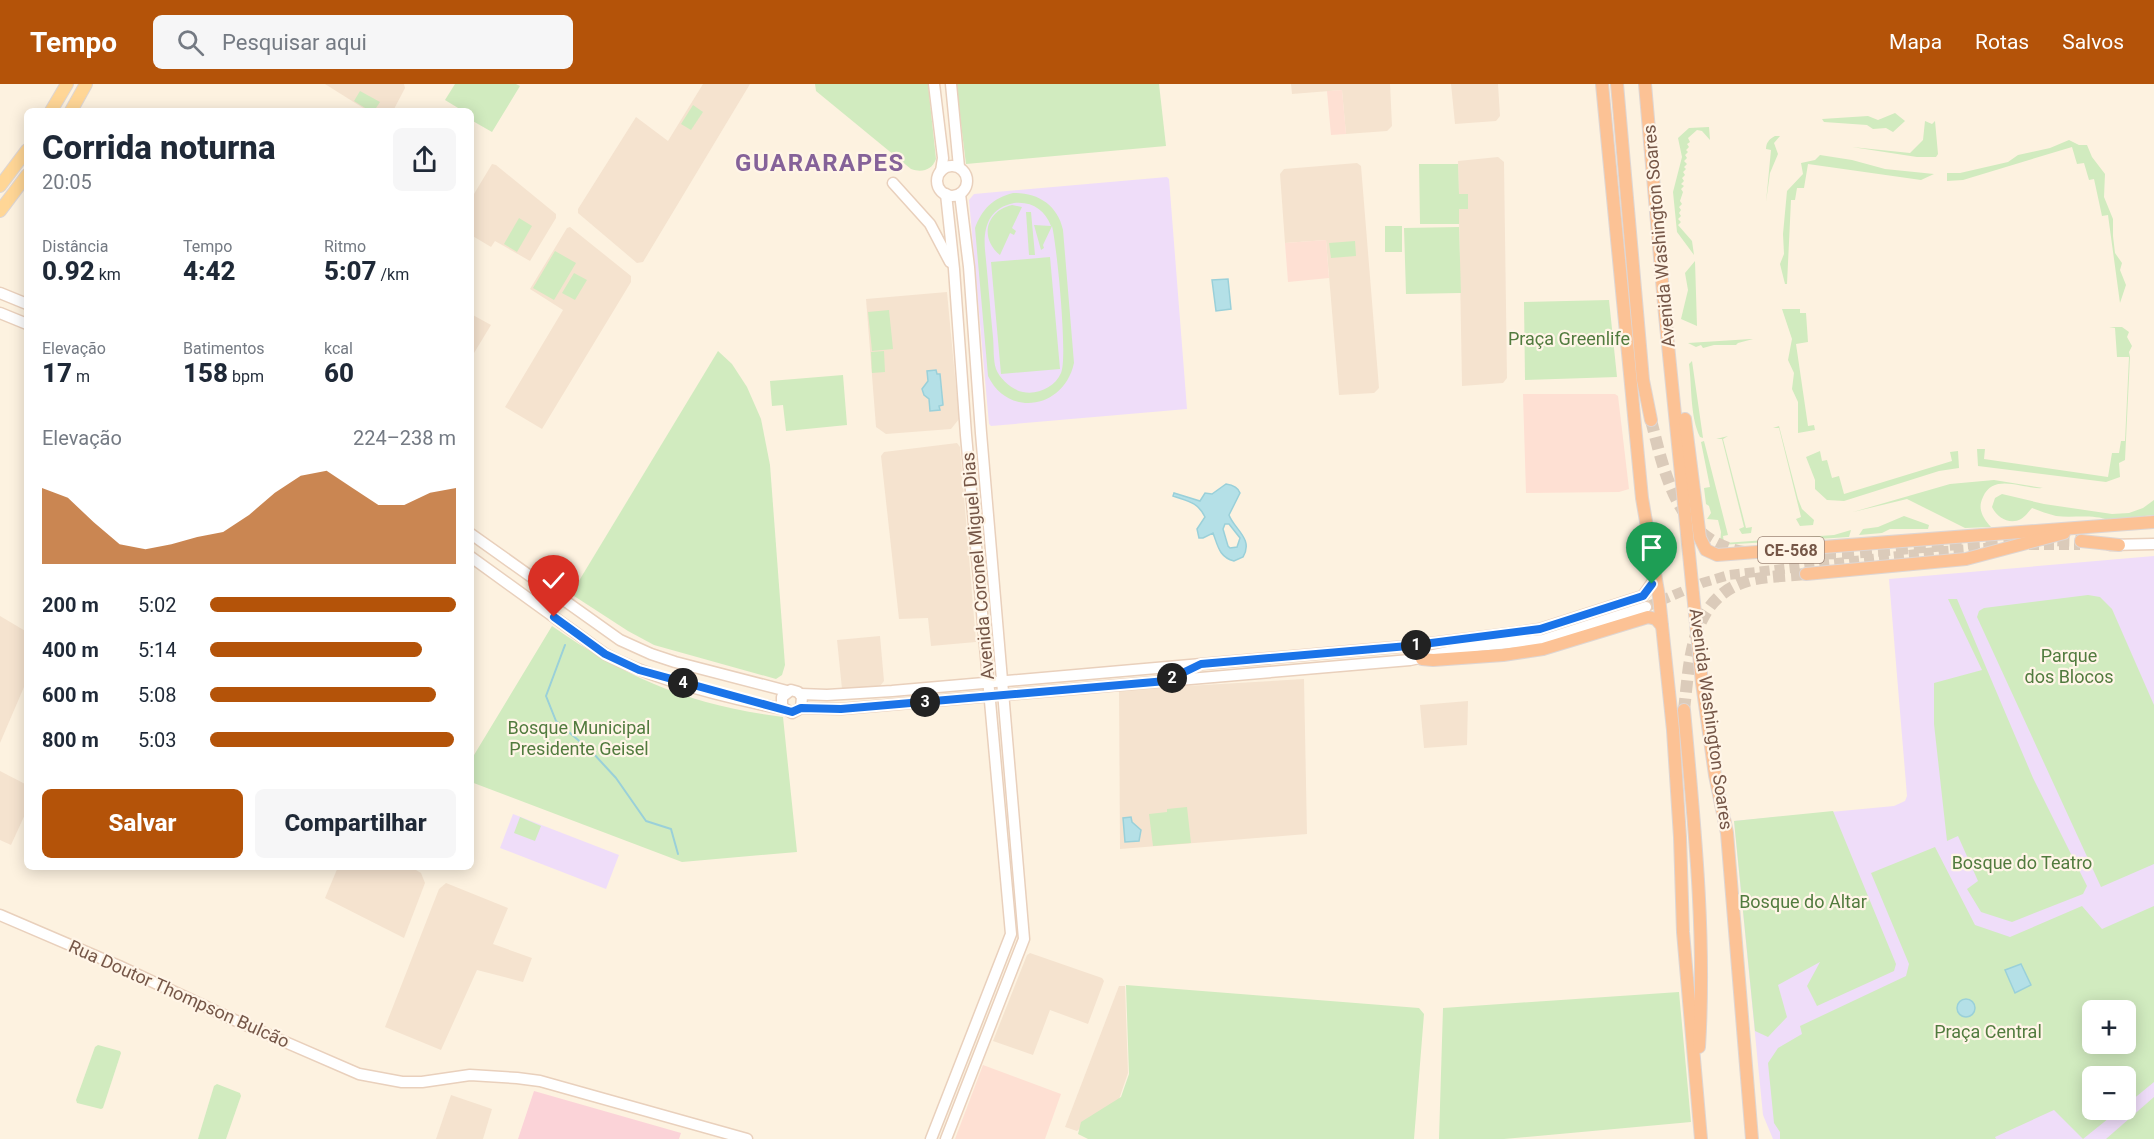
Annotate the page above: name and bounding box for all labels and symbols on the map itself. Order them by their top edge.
street label: Avenida Washington Soares [1638,124,1679,348]
district label: GUARARAPES [735,149,905,177]
park label: Praça Greenlife [1508,328,1630,349]
street label: Avenida Coronel Miguel Dias [957,451,998,681]
pin [1626,522,1677,584]
road number: CE-568 [1758,537,1824,563]
pin [528,555,579,617]
street label: Avenida Washington Soares [1686,607,1737,831]
pin: 1 [1401,630,1431,660]
park label: Parque dos Blocos [2024,645,2114,687]
pin: 2 [1157,663,1187,693]
pin: 4 [668,668,698,698]
pin: 3 [910,687,940,717]
park label: Bosque Municipal Presidente Geisel [508,717,650,759]
park label: Bosque do Teatro [1952,852,2092,873]
park label: Bosque do Altar [1739,891,1867,912]
street label: Rua Doutor Thompson Bulcão [66,935,293,1052]
park label: Praça Central [1934,1021,2042,1042]

